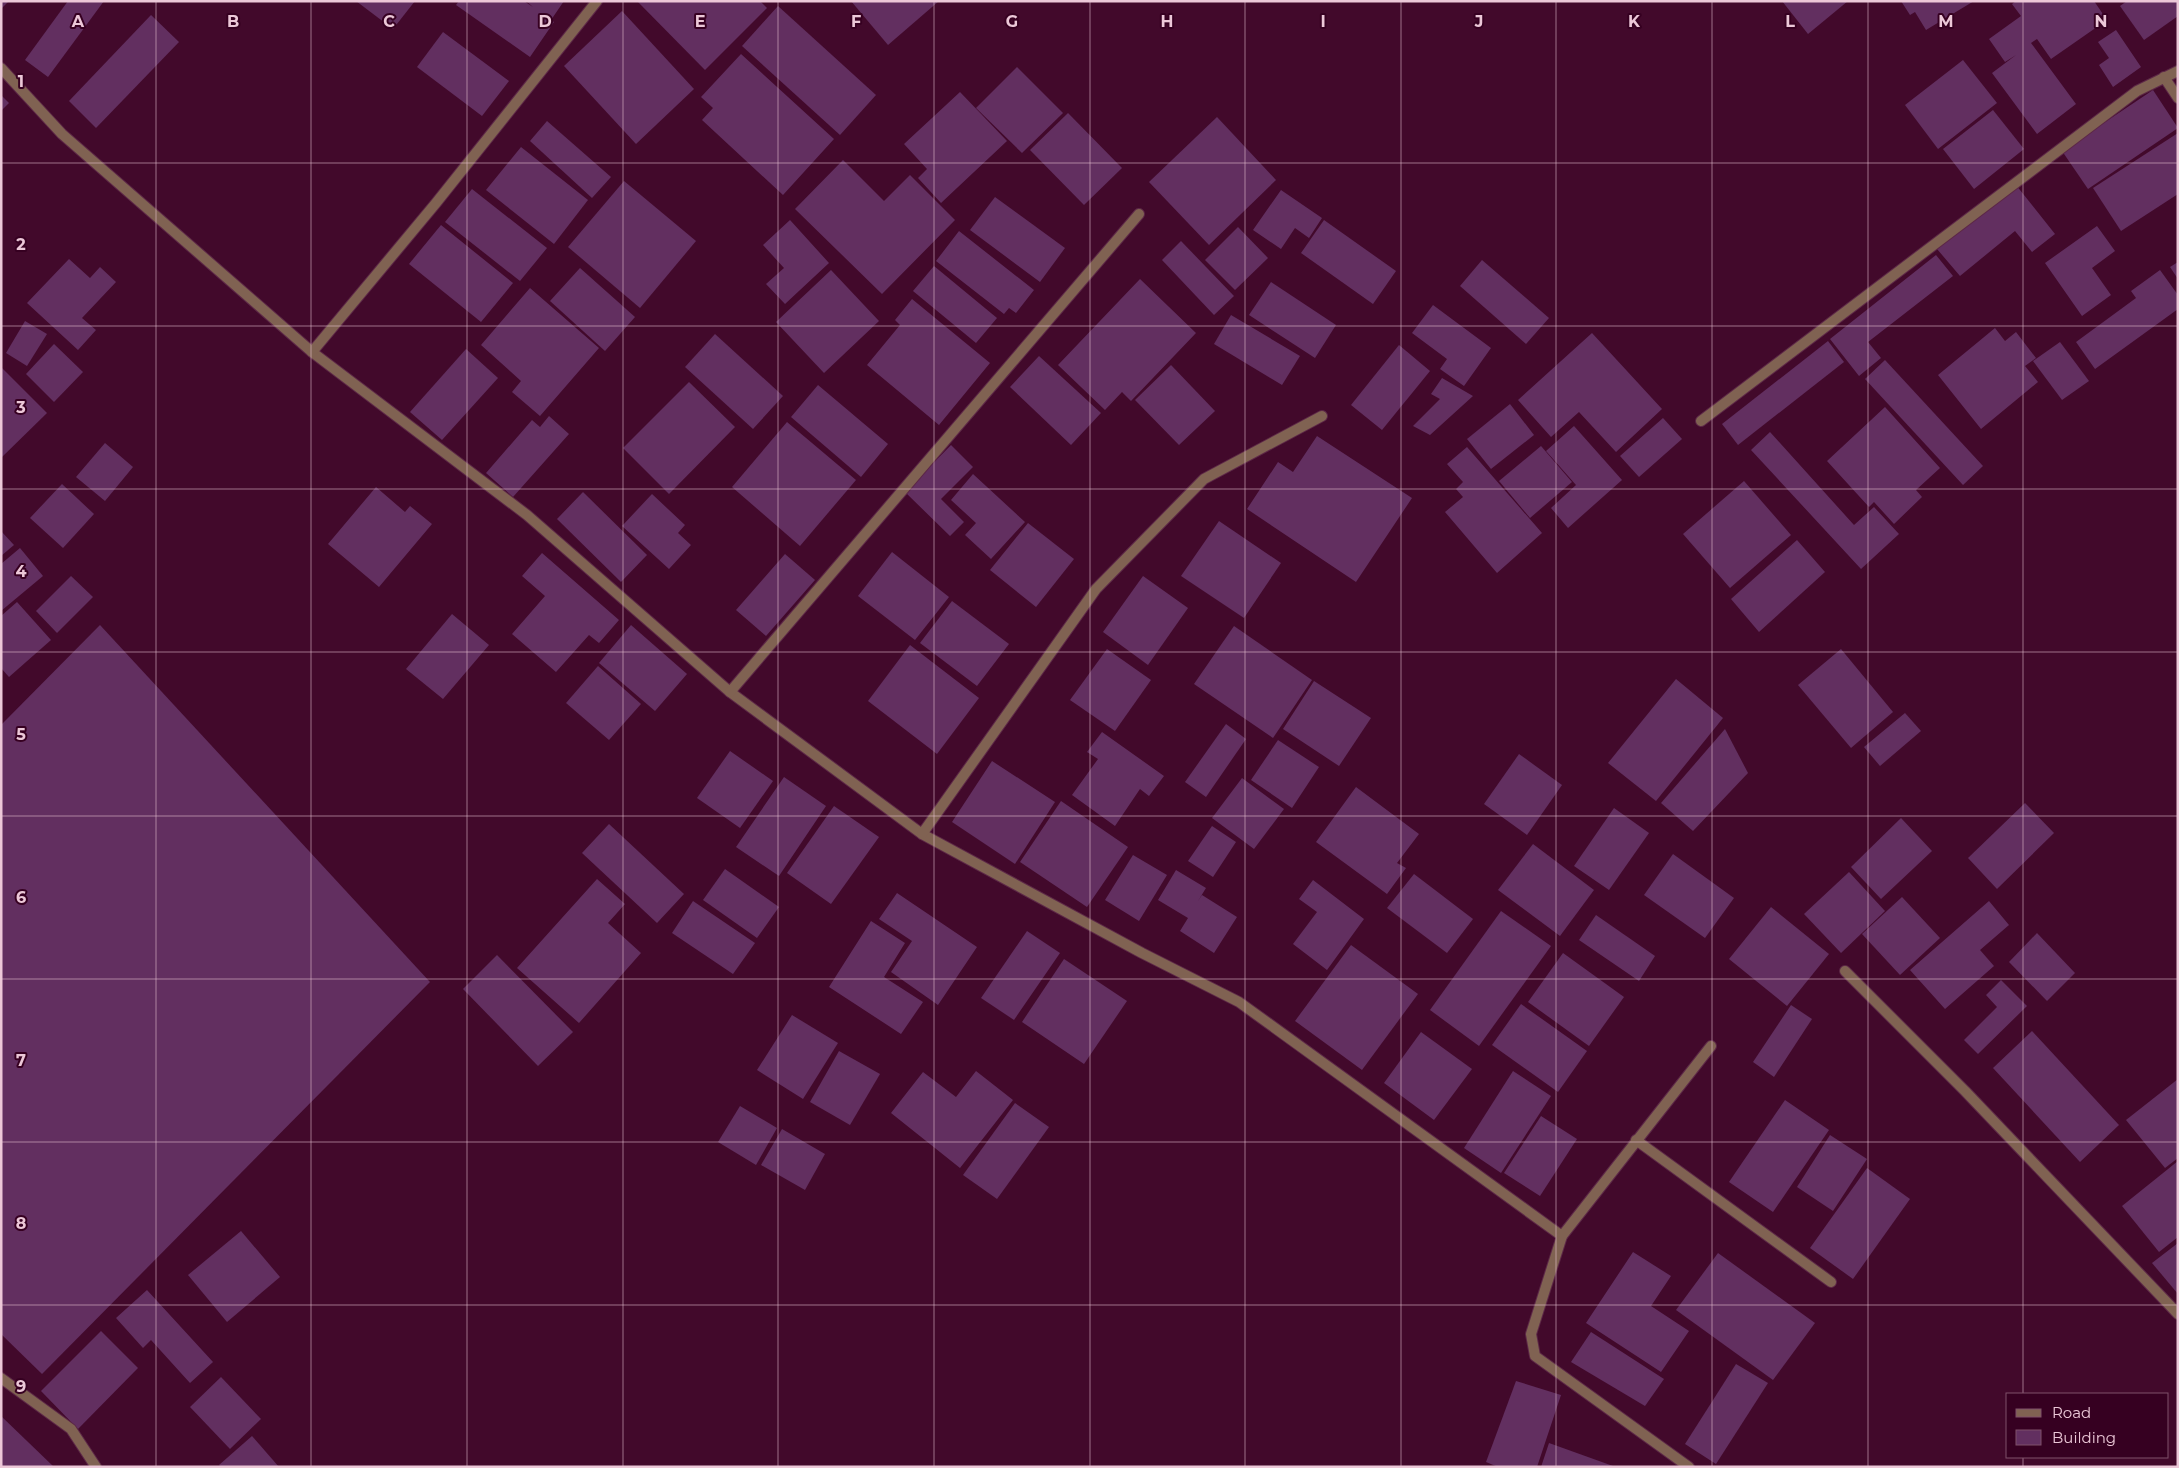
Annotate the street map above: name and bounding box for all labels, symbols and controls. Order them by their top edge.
text: A [71,12,85,31]
text: B [227,12,239,31]
text: C [383,12,395,31]
text: D [538,12,552,31]
text: E [695,12,705,31]
text: F [851,12,861,31]
text: G [1006,12,1018,31]
text: H [1161,12,1173,31]
text: I [1320,12,1326,31]
text: J [1474,12,1483,31]
text: K [1628,12,1641,31]
text: L [1785,12,1795,31]
text: M [1938,12,1954,31]
text: N [2095,12,2107,31]
text: 1 [18,72,24,91]
text: 2 [16,235,26,254]
text: 3 [15,398,26,417]
text: 4 [15,562,27,581]
text: 5 [16,725,26,744]
text: 6 [16,888,26,907]
text: 7 [16,1051,26,1070]
text: 8 [16,1214,26,1233]
text: 9 [16,1377,26,1396]
legend [2006,1393,2169,1458]
text: Road [2052,1403,2091,1422]
text: Building [2052,1428,2116,1447]

